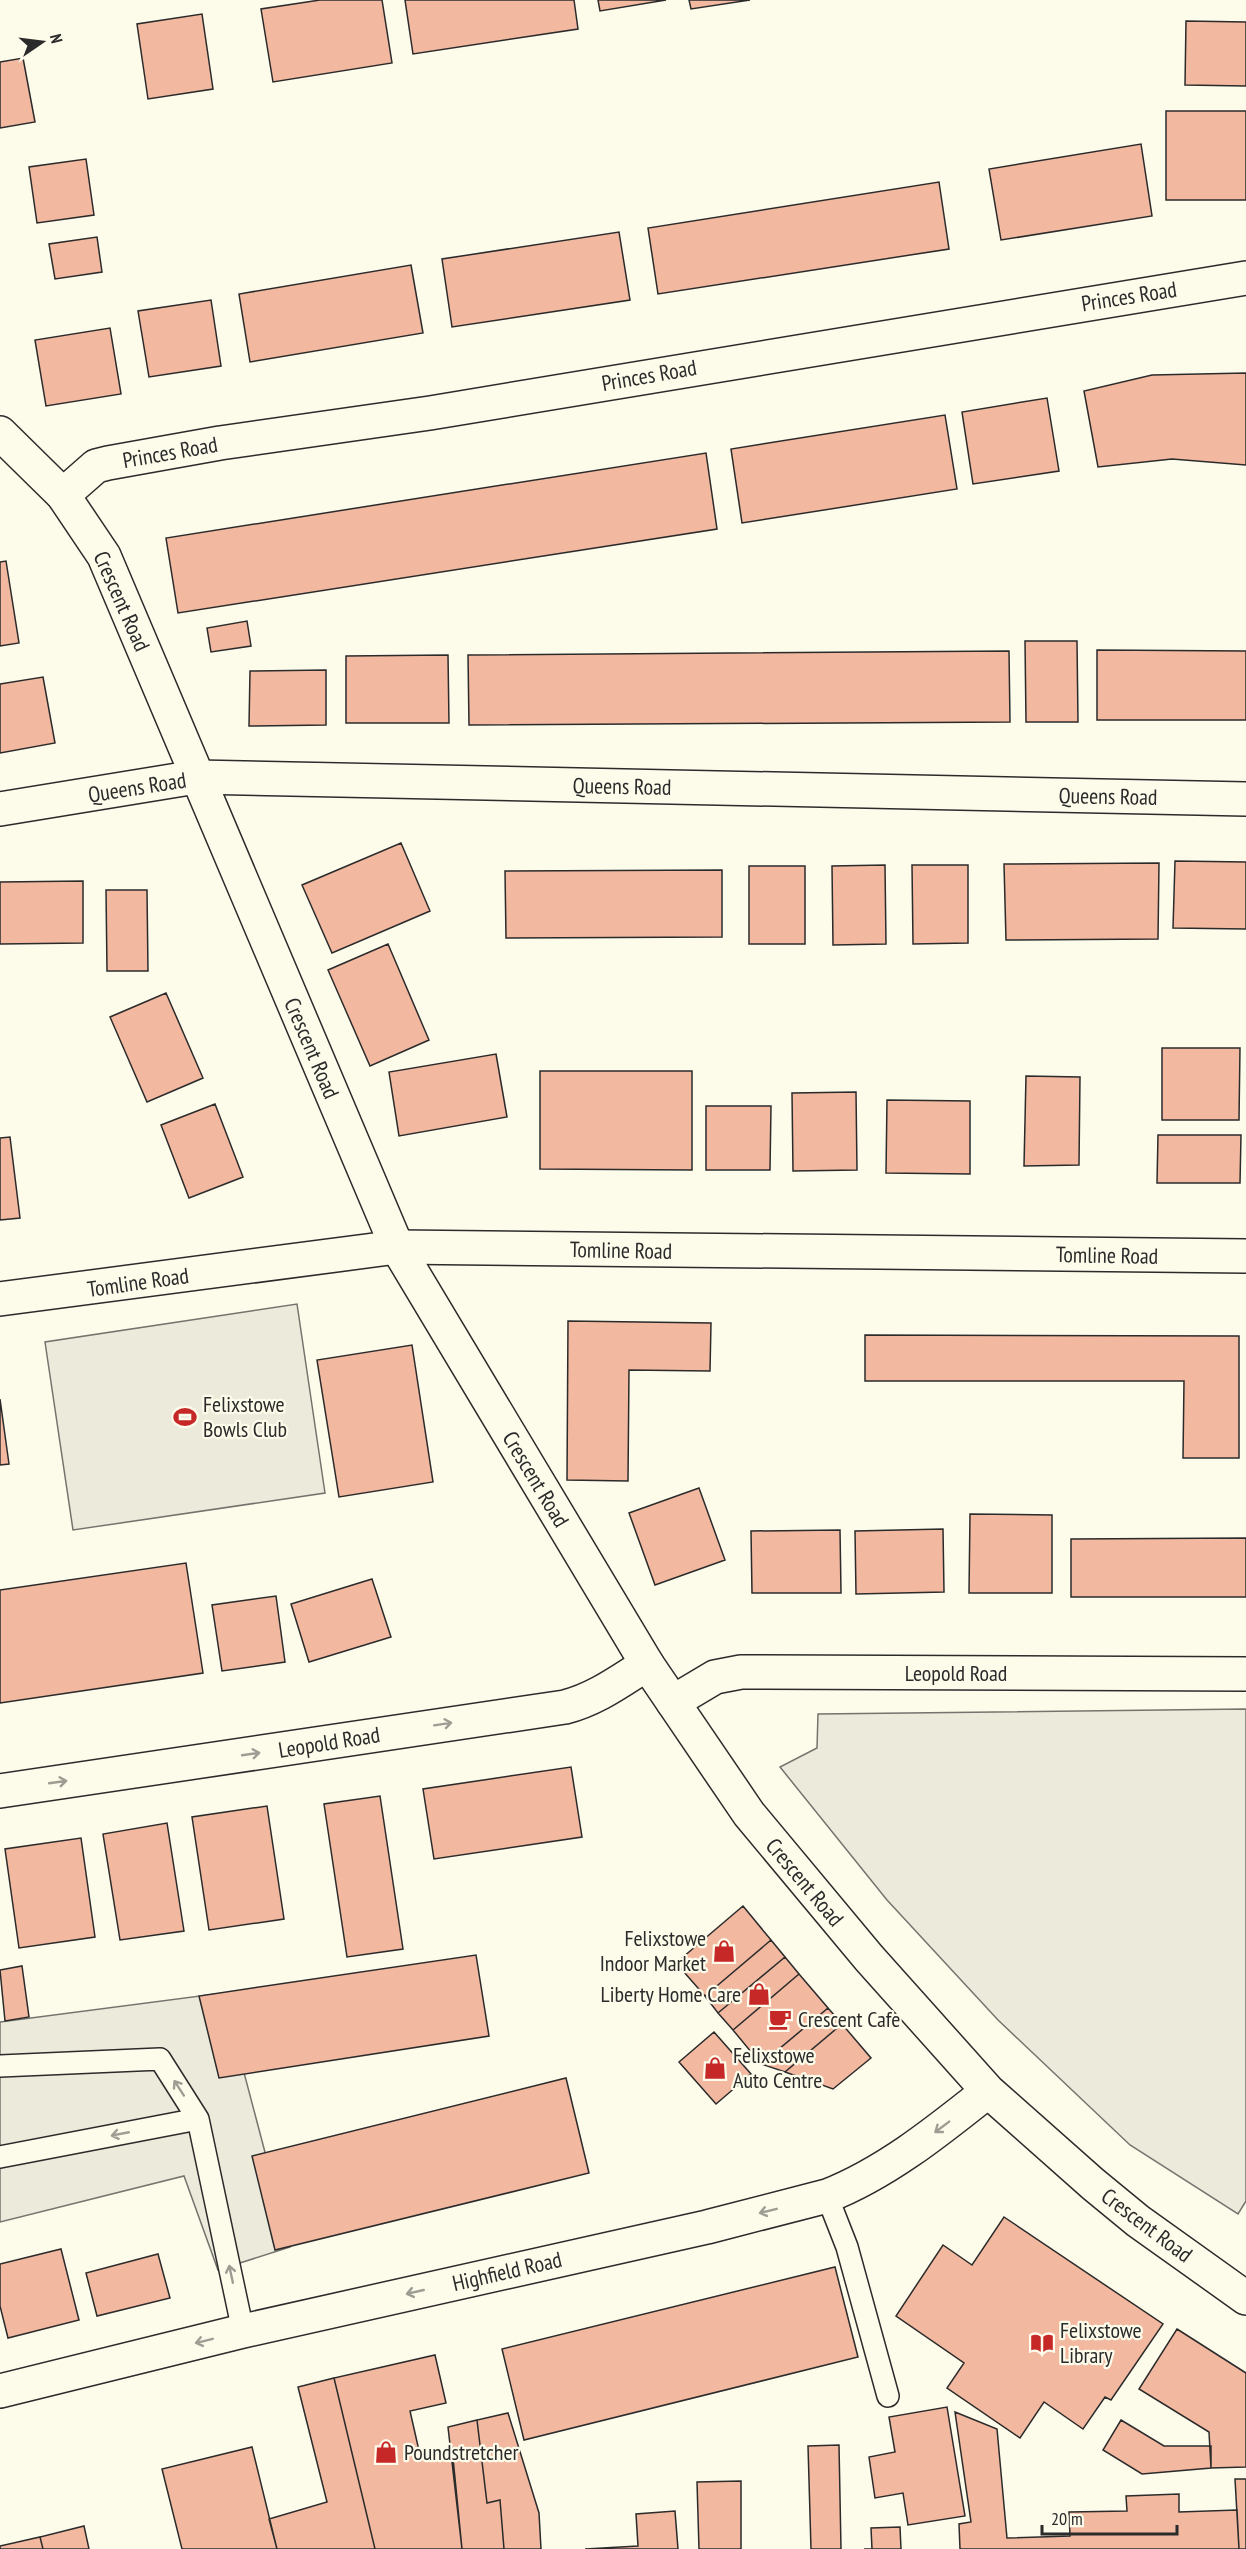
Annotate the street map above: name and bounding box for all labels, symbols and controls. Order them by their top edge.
north arrow [12,12,72,72]
text: N [46,32,67,45]
street label: Princes Road [1079,275,1179,317]
street label: Princes Road [599,353,699,397]
street label: Princes Road [120,430,220,474]
street label: Crescent Road [87,547,157,655]
street label: Queens Road [86,765,188,809]
street label: Queens Road [572,771,672,801]
street label: Queens Road [1058,781,1158,811]
street label: Crescent Road [278,993,346,1103]
street label: Tomline Road [570,1235,672,1265]
street label: Tomline Road [1056,1240,1158,1270]
street label: Tomline Road [85,1261,191,1303]
place label: Felixstowe Bowls Club [203,1390,287,1443]
sports icon: Felixstowe Bowls Club [172,1404,198,1430]
street label: Crescent Road [496,1426,576,1532]
street label: Leopold Road [905,1659,1007,1687]
one-way arrow [433,1718,453,1729]
street label: Leopold Road [276,1720,382,1764]
one-way arrow [240,1748,260,1759]
one-way arrow [47,1777,67,1788]
street label: Crescent Road [760,1832,850,1932]
place label: Felixstowe Indoor Market [600,1924,706,1977]
shop icon: Felixstowe Indoor Market [711,1938,737,1964]
place label: Liberty Home Care [601,1980,741,2008]
shop icon: Liberty Home Care [746,1981,772,2007]
place label: Crescent Cafe [798,2005,900,2033]
cafe icon: Crescent Cafe [767,2006,793,2032]
place label: Felixstowe Auto Centre [733,2041,822,2094]
shop icon: Felixstowe Auto Centre [702,2055,728,2081]
one-way arrow [172,2080,184,2097]
one-way arrow [934,2120,950,2133]
one-way arrow [111,2129,131,2140]
street label: Crescent Road [1096,2182,1198,2268]
one-way arrow [759,2205,778,2217]
street label: Highfield Road [450,2245,564,2297]
one-way arrow [225,2265,236,2284]
one-way arrow [406,2287,425,2299]
place label: Felixstowe Library [1060,2316,1142,2369]
library icon: Felixstowe Library [1029,2330,1055,2356]
one-way arrow [195,2335,214,2347]
place label: Poundstretcher [404,2438,519,2466]
shop icon: Poundstretcher [373,2439,399,2465]
scale bar [1042,2498,1177,2536]
text: 20 m [1051,2507,1083,2530]

